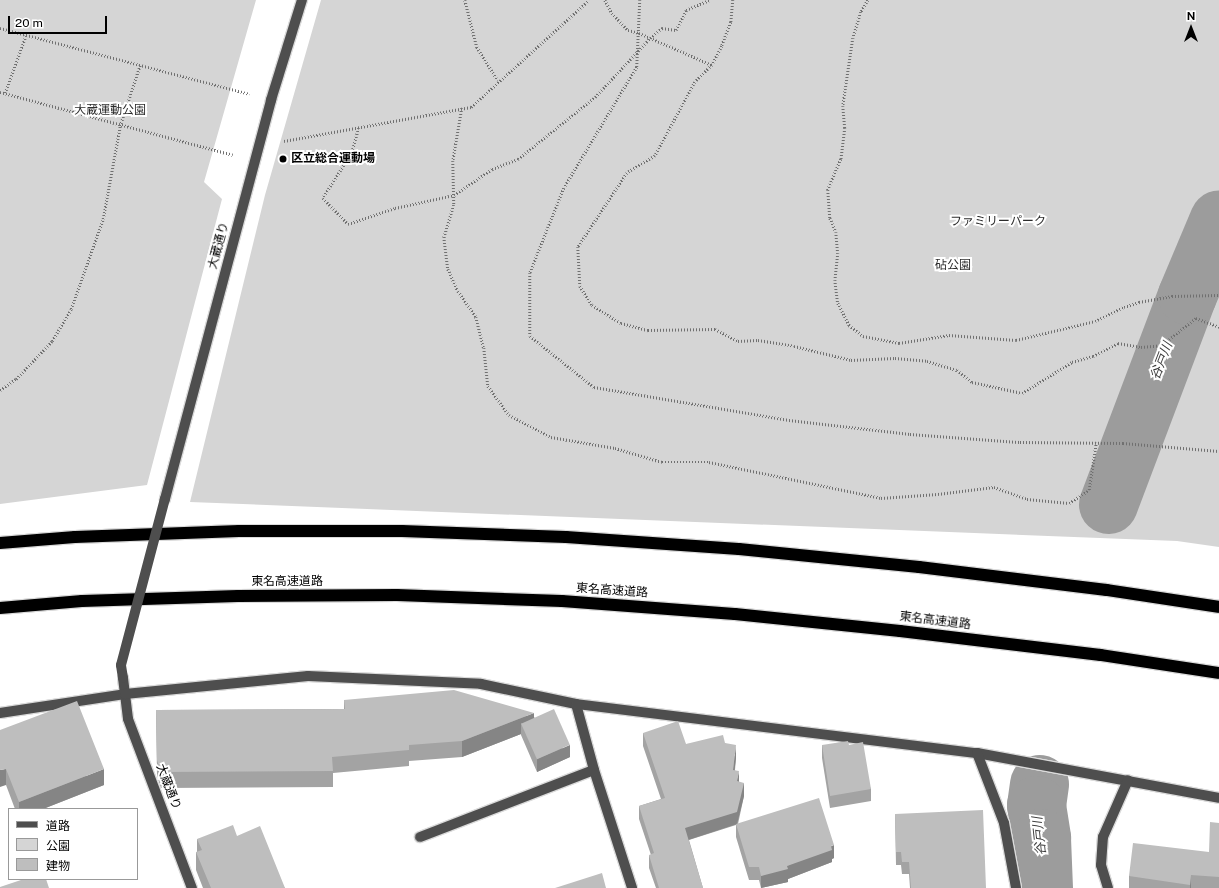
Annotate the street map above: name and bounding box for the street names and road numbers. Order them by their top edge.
street label: 大蔵通り [206,221,232,271]
street label: 東名高速道路 [251,575,323,589]
street label: 東名高速道路 [576,581,648,601]
street label: 東名高速道路 [898,609,972,633]
street label: 大蔵通り [153,762,183,812]

